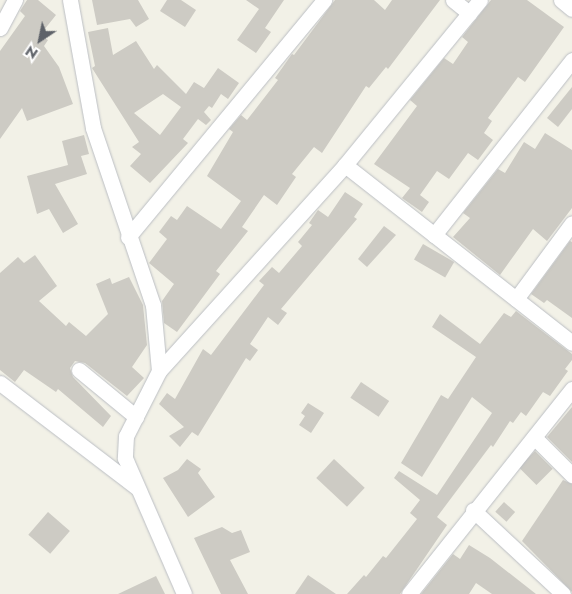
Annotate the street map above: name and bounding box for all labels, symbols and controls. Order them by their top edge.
north arrow [15,15,65,65]
text: N [21,41,42,64]

